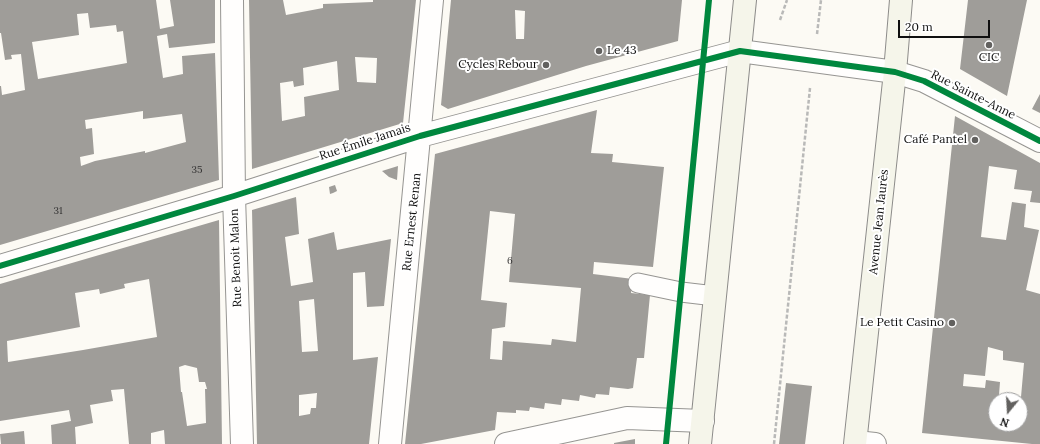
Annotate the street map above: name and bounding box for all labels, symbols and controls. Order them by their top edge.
scale bar [900,12,992,38]
text: 20 m [905,19,933,34]
marker: CIC [984,40,994,50]
place label: Le 43 [607,44,637,58]
marker: Le 43 [594,46,604,56]
place label: CIC [979,51,999,65]
place label: Cycles Rebour [458,58,538,72]
marker: Cycles Rebour [541,60,551,70]
street label: Rue Sainte-Anne [928,67,1018,123]
street label: Rue Émile Jamais [318,120,412,164]
place label: Café Pantel [904,133,967,147]
marker: Café Pantel [970,135,980,145]
house number: 35 [191,164,203,176]
street label: Avenue Jean Jaurès [866,169,892,275]
street label: Rue Ernest Renan [400,172,424,272]
house number: 31 [53,205,63,217]
street label: Rue Benoit Malon [227,208,245,308]
house number: 6 [507,255,513,267]
place label: Le Petit Casino [860,316,944,330]
marker: Le Petit Casino [947,318,957,328]
north arrow [988,392,1028,432]
text: N [998,414,1011,430]

